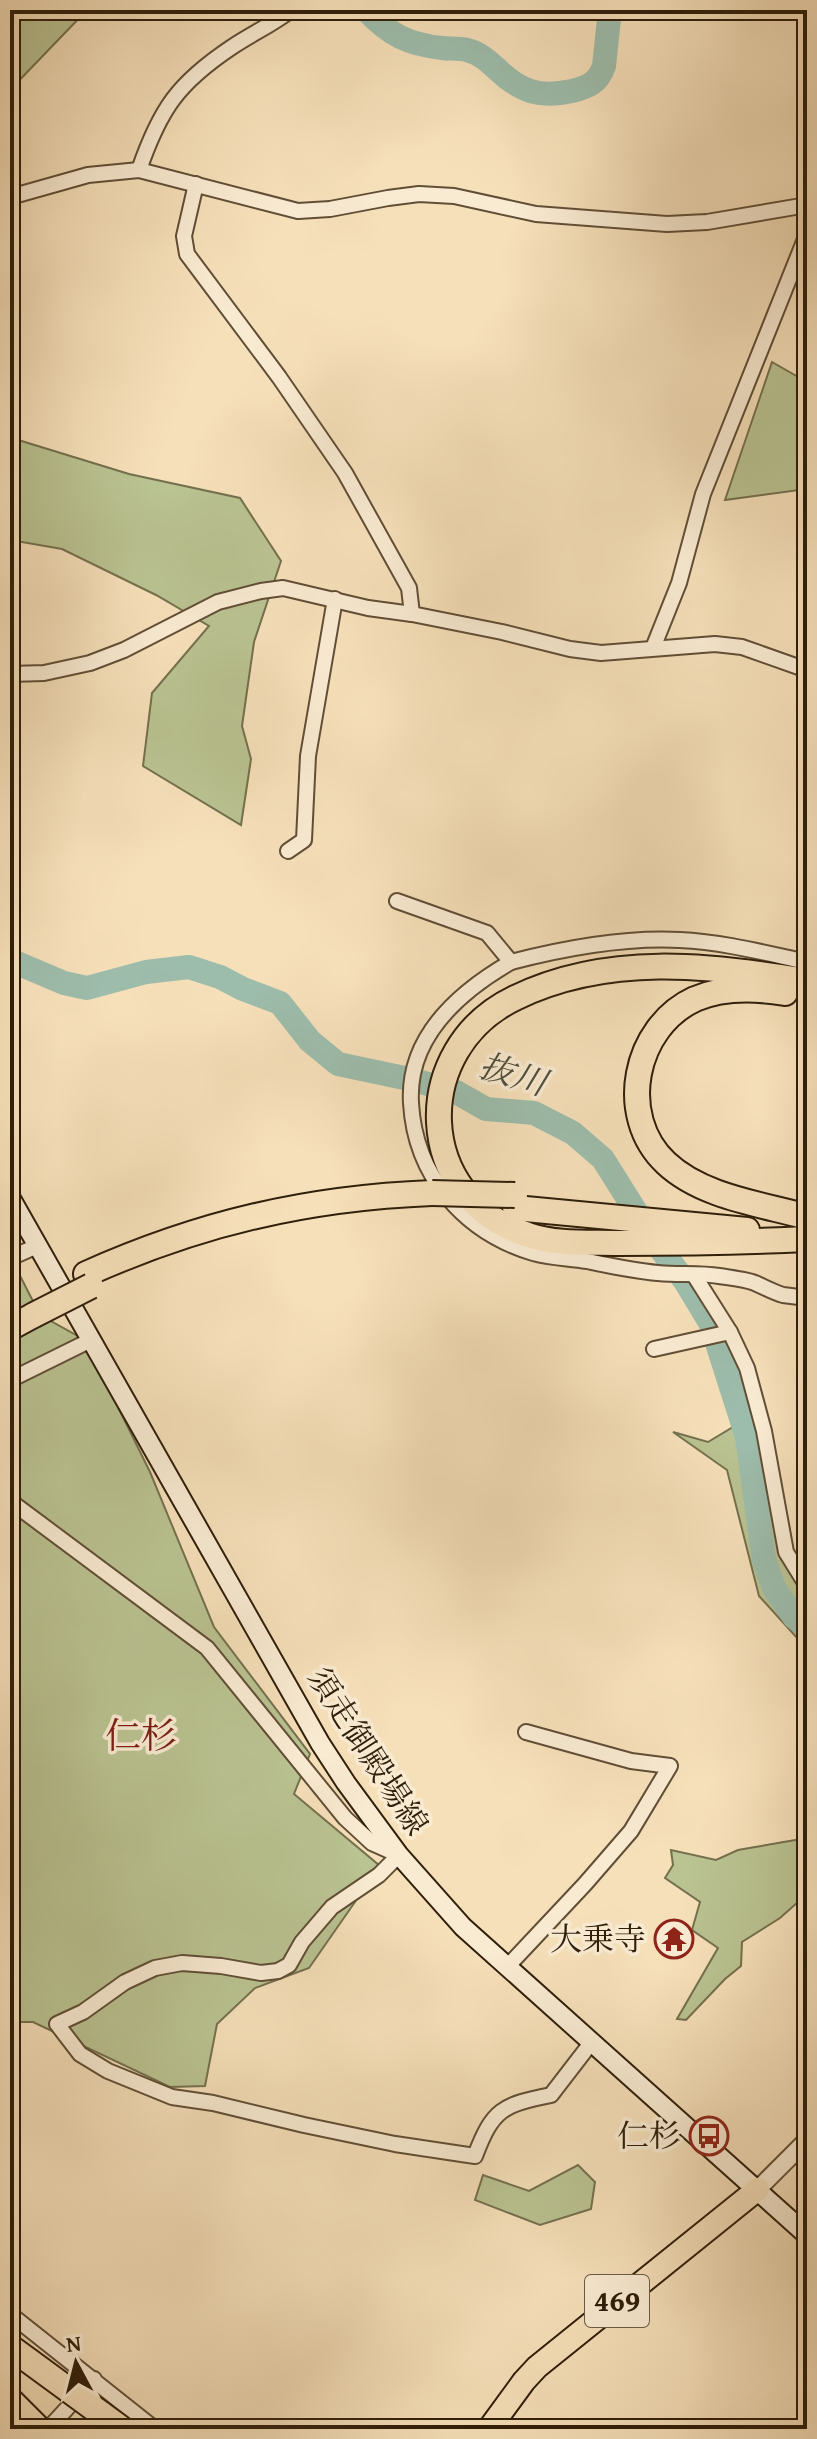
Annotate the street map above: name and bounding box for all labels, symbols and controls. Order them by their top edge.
water label: 抜川 [473,1040,557,1108]
street label: 須走御殿場線 [296,1657,440,1844]
district label: 仁杉 [105,1708,177,1761]
place label: 大乗寺 [550,1915,646,1962]
temple icon: 大乗寺 [653,1918,695,1960]
place label: 仁杉 [617,2112,681,2159]
bus stop icon: 仁杉 [688,2115,730,2157]
road number: 469 [585,2275,649,2327]
north arrow [36,2323,116,2403]
text: N [64,2326,83,2360]

